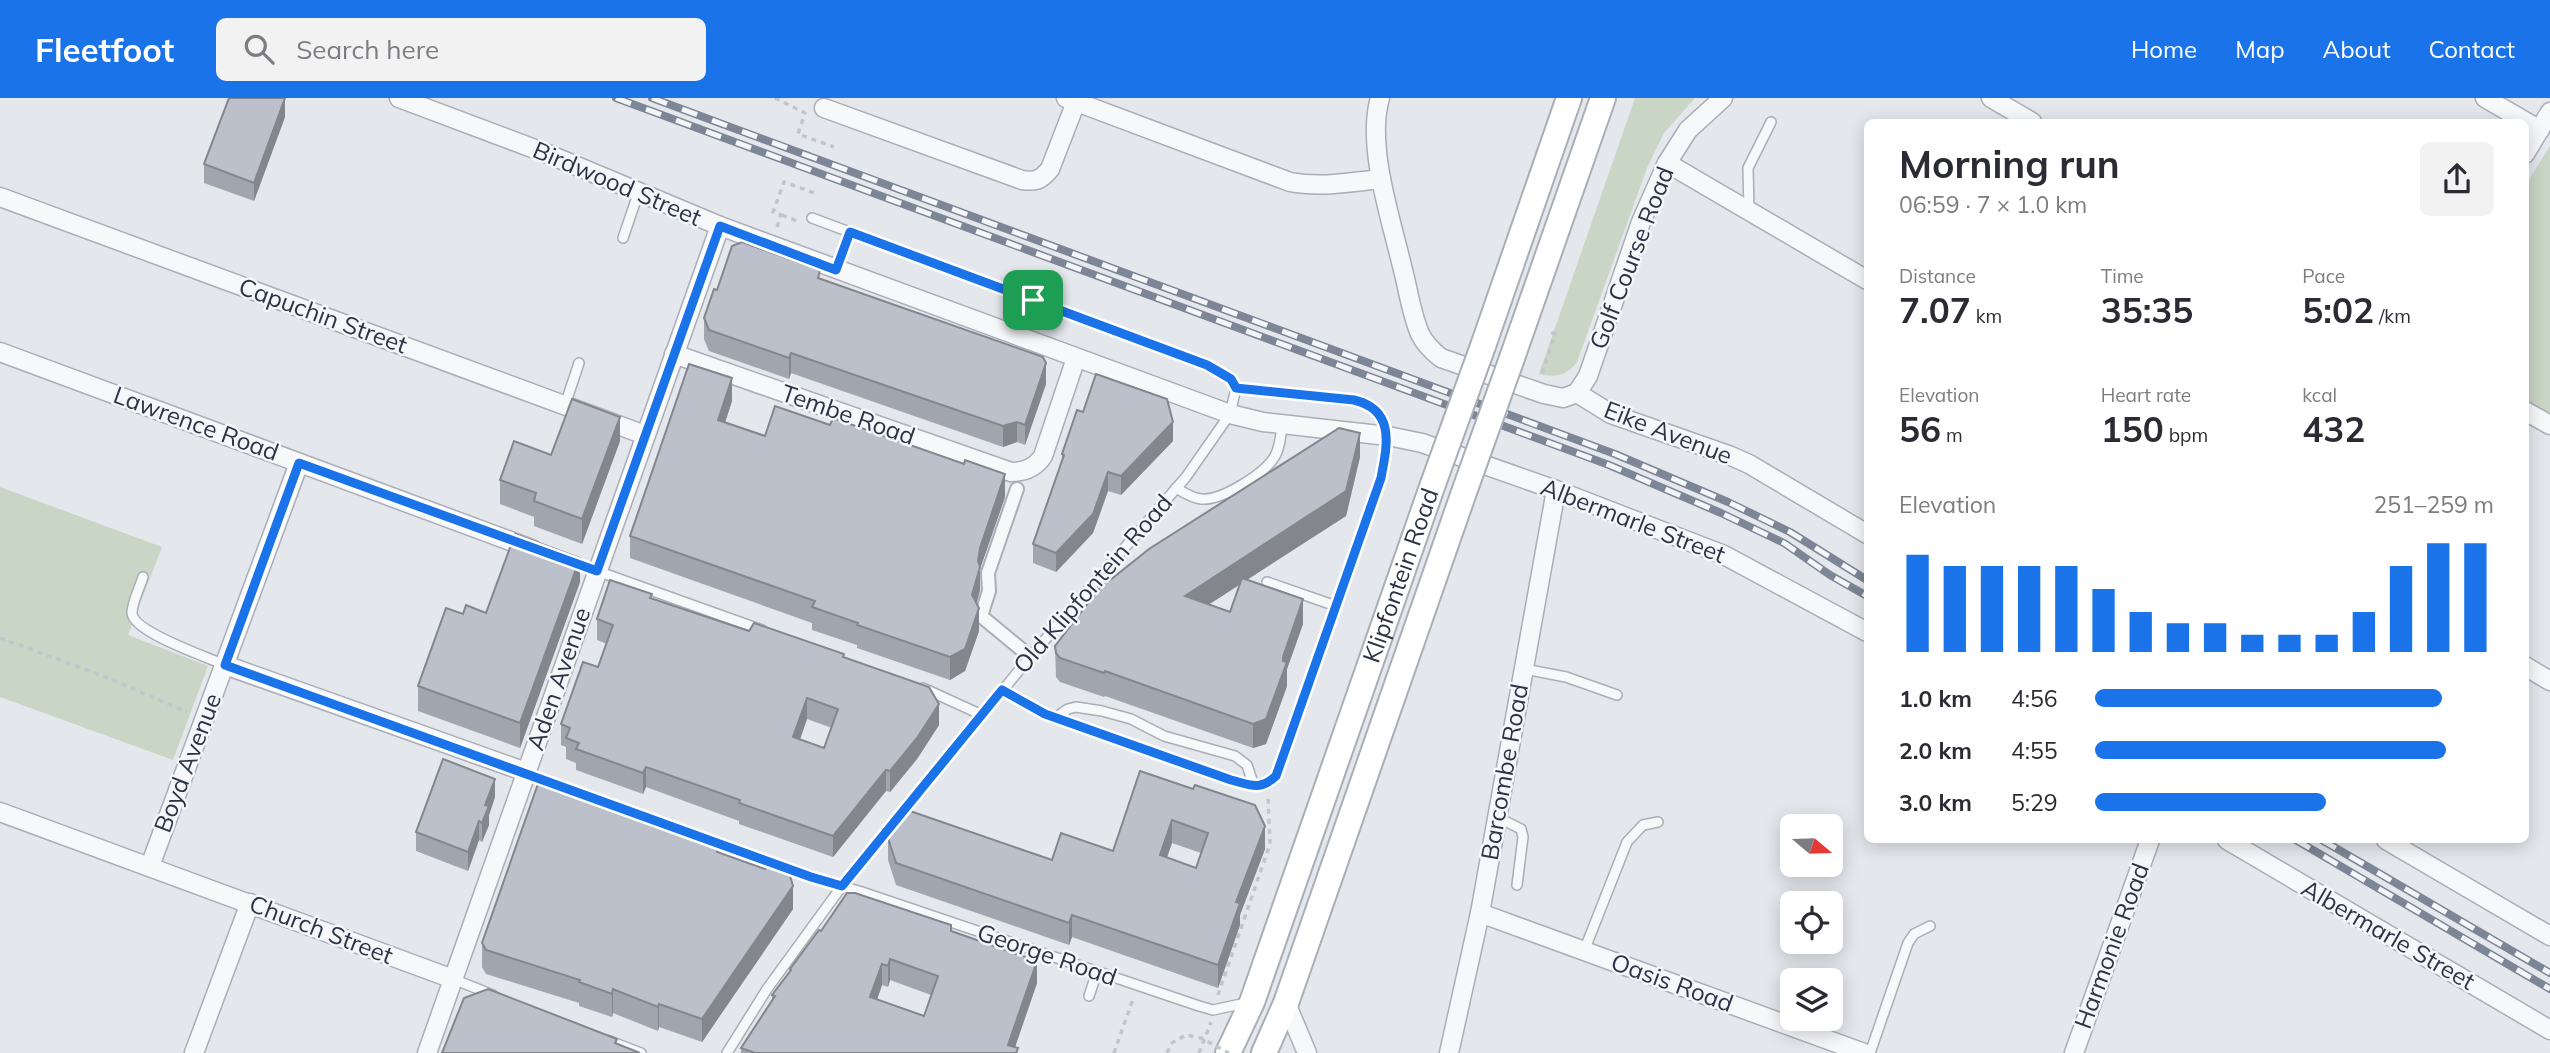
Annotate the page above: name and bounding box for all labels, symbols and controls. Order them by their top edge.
search box [216,18,706,81]
text: Fleetfoot [35,29,174,70]
icon: search [240,30,278,68]
text: Search here [296,33,439,66]
text: Home [2131,34,2197,64]
text: Map [2235,34,2285,64]
text: About [2323,34,2391,64]
text: Contact [2429,34,2515,64]
street label: Birdwood Street [529,134,706,232]
text: Morning run [1899,140,2120,188]
button: share [2420,142,2494,216]
street label: Golf Course Road [1582,162,1680,353]
text: 06:59 · 7 × 1.0 km [1899,190,2087,219]
text: Distance [1899,264,1976,288]
text: Time [2101,264,2144,288]
text: Pace [2302,264,2345,288]
pin [1003,270,1063,330]
street label: Capuchin Street [235,271,412,359]
icon: arrive [1014,281,1052,319]
text: 7.07 [1899,288,1971,332]
text: 35:35 [2101,288,2193,332]
text: 5:02 [2302,288,2374,332]
text: km [1971,304,2002,328]
text: /km [2374,304,2411,328]
street label: Tembe Road [778,377,919,451]
street label: Lawrence Road [110,379,283,467]
text: Elevation [1899,383,1979,407]
text: Heart rate [2101,383,2191,407]
text: kcal [2302,383,2337,407]
street label: Eike Avenue [1600,394,1737,470]
text: 56 [1899,407,1941,451]
text: 150 [2101,407,2164,451]
text: 432 [2302,407,2365,451]
text: m [1941,423,1963,447]
text: bpm [2164,423,2208,447]
street label: Albermarle Street [1537,471,1730,569]
street label: Klipfontein Road [1356,484,1444,667]
street label: Old Klipfontein Road [1006,488,1178,679]
text: Elevation [1899,490,1996,519]
text: 251–259 m [2373,490,2494,519]
street label: Aden Avenue [520,603,596,754]
street label: Barcombe Road [1474,681,1534,862]
text: 1.0 km [1899,684,1972,713]
text: 4:56 [2011,684,2058,713]
street label: Boyd Avenue [147,689,227,836]
text: 2.0 km [1899,736,1972,765]
text: 4:55 [2011,736,2058,765]
text: 3.0 km [1899,788,1972,817]
text: 5:29 [2011,788,2058,817]
north arrow [1780,814,1843,877]
map controls [1780,814,1843,1031]
street label: Harmonie Road [2067,859,2155,1033]
street label: Albermarle Street [2297,872,2480,996]
street label: Church Street [245,888,397,970]
button: locate [1780,891,1843,954]
street label: George Road [974,916,1121,992]
street label: Oasis Road [1607,946,1737,1018]
button: layers [1780,968,1843,1031]

